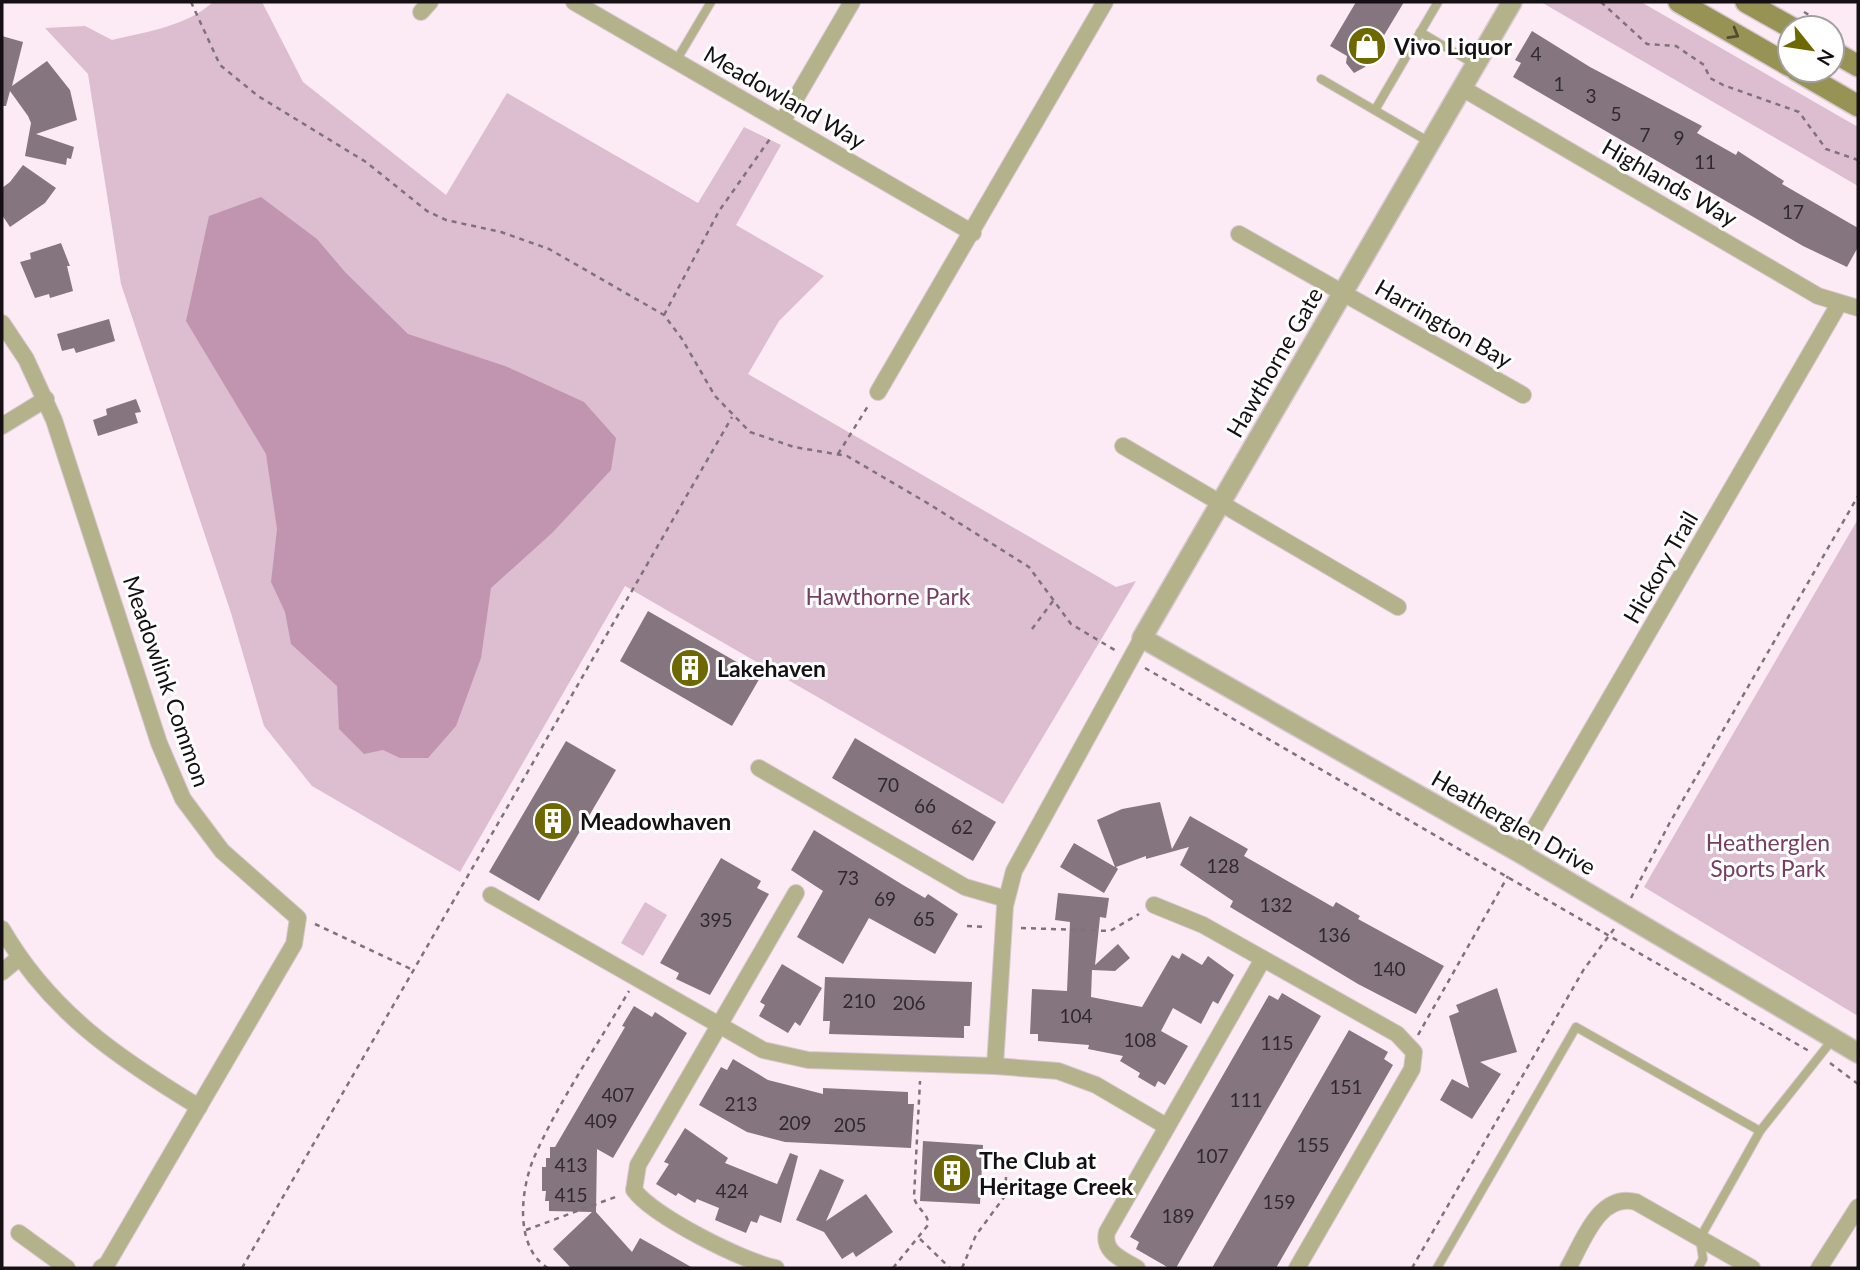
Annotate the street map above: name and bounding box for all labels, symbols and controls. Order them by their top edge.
north arrow [1776,14,1846,84]
shop icon: Vivo Liquor [1346,25,1388,67]
one-way arrow [1727,26,1740,39]
place label: Vivo Liquor [1393,32,1512,60]
street label: Meadowland Way [699,39,871,155]
house number: 4 [1530,42,1542,65]
text: N [1813,46,1840,70]
house number: 1 [1553,72,1565,95]
house number: 3 [1585,84,1597,107]
house number: 5 [1610,102,1622,125]
house number: 7 [1639,123,1651,146]
house number: 9 [1673,126,1685,149]
street label: Highlands Way [1597,132,1743,232]
house number: 11 [1694,150,1716,173]
house number: 17 [1782,200,1804,223]
street label: Harrington Bay [1371,273,1518,374]
street label: Hawthorne Gate [1220,282,1328,442]
street label: Hickory Trail [1617,506,1703,628]
street label: Meadowlink Common [118,572,216,790]
park label: Hawthorne Park [806,582,971,610]
building icon: Lakehaven [669,647,711,689]
place label: Lakehaven [717,654,826,682]
street label: Heatherglen Drive [1427,764,1601,880]
house number: 70 [877,773,899,796]
house number: 66 [914,794,936,817]
building icon: Meadowhaven [532,800,574,842]
place label: Meadowhaven [580,807,731,835]
house number: 62 [951,815,973,838]
park label: Heatherglen Sports Park [1706,828,1830,882]
house number: 128 [1206,854,1240,877]
house number: 73 [837,866,859,889]
house number: 69 [874,887,896,910]
house number: 132 [1259,893,1293,916]
house number: 65 [913,907,935,930]
house number: 395 [699,908,733,931]
house number: 136 [1317,923,1351,946]
house number: 140 [1372,957,1406,980]
house number: 210 [842,989,876,1012]
house number: 206 [892,991,926,1014]
house number: 104 [1059,1004,1093,1027]
house number: 108 [1123,1028,1157,1051]
house number: 115 [1260,1031,1294,1054]
house number: 151 [1329,1075,1363,1098]
house number: 407 [601,1083,635,1106]
house number: 111 [1229,1088,1263,1111]
house number: 213 [724,1092,758,1115]
house number: 409 [584,1109,618,1132]
house number: 209 [778,1111,812,1134]
house number: 205 [833,1113,867,1136]
house number: 155 [1296,1133,1330,1156]
house number: 107 [1195,1144,1229,1167]
place label: The Club at Heritage Creek [979,1146,1134,1200]
building icon: The Club at Heritage Creek [931,1152,973,1194]
house number: 413 [554,1153,588,1176]
house number: 424 [715,1179,749,1202]
house number: 415 [554,1183,588,1206]
house number: 159 [1262,1190,1296,1213]
house number: 189 [1161,1204,1195,1227]

